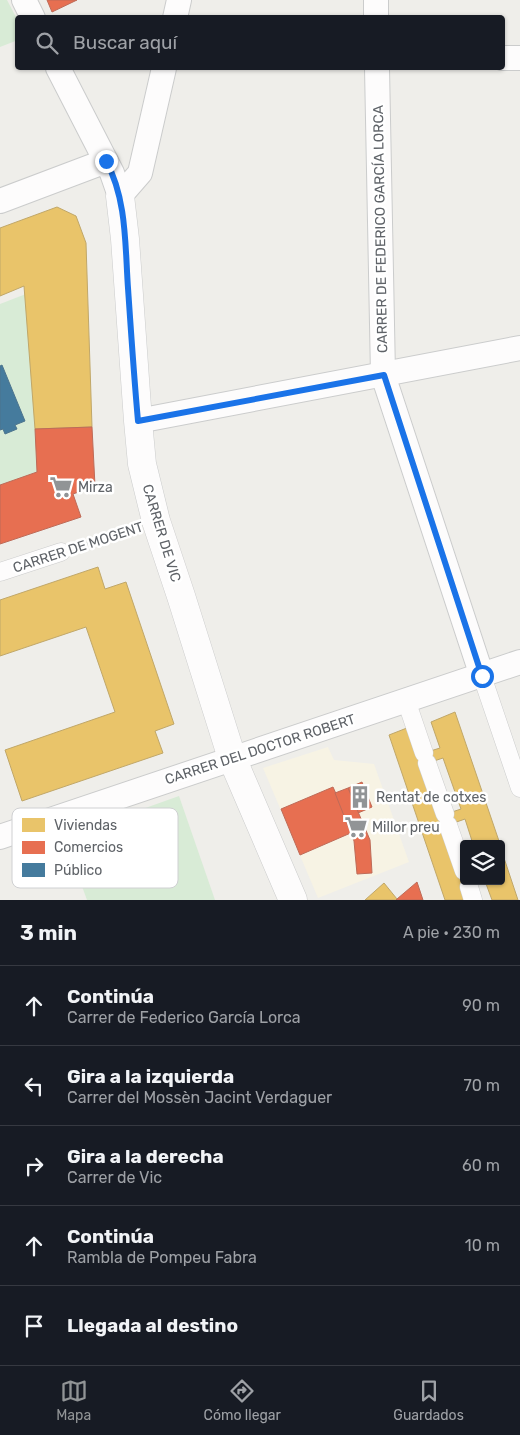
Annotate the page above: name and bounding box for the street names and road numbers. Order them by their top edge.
street label: CARRER DE FEDERICO GARCÍA LORCA [369,104,391,353]
street label: CARRER DE VIC [139,482,184,584]
street label: CARRER DE MOGENT [11,518,145,577]
street label: CARRER DEL DOCTOR ROBERT [163,711,357,788]

